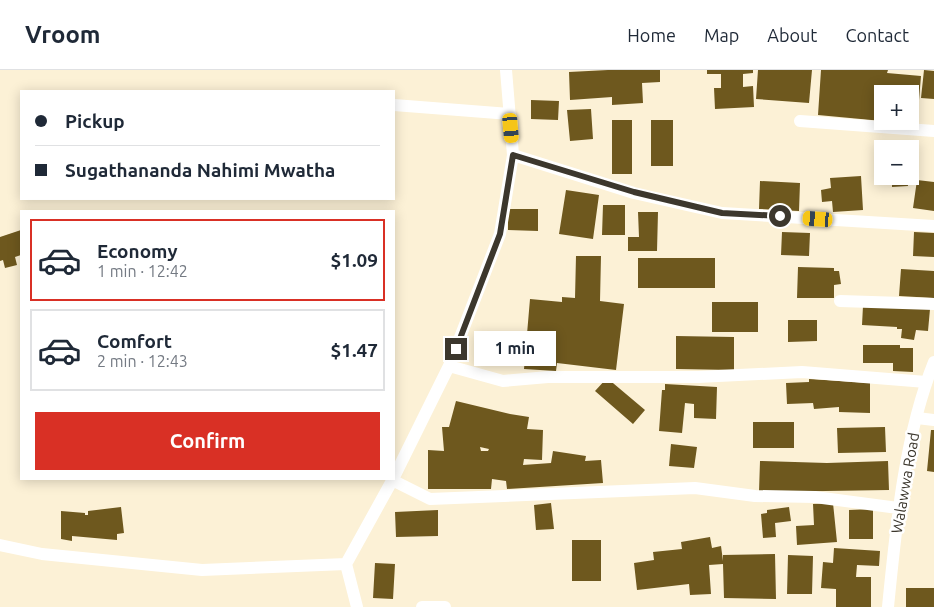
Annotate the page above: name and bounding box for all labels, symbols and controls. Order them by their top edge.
text: Vroom [25,21,101,48]
text: Home [627,25,676,45]
text: Map [704,25,739,45]
text: About [767,25,817,45]
text: Contact [845,25,909,45]
map controls [874,85,919,185]
button: + [874,85,919,130]
text: Pickup [65,110,125,132]
car [502,112,519,144]
button: − [874,140,919,185]
text: Sugathananda Nahimi Mwatha [65,159,335,181]
route start [769,205,791,227]
car [802,210,833,228]
icon: car [37,238,82,283]
text: Economy [97,240,178,262]
text: $1.09 [330,249,378,271]
text: 1 min · 12:42 [97,262,188,280]
icon: car [37,328,82,373]
text: Comfort [97,330,172,352]
callout: 1 min [474,332,556,366]
route end [445,338,467,360]
text: $1.47 [330,339,378,361]
text: 1 min [495,339,535,357]
text: 2 min · 12:43 [97,352,188,370]
button: Confirm [35,412,380,470]
street label: Walawwa Road [888,431,922,535]

